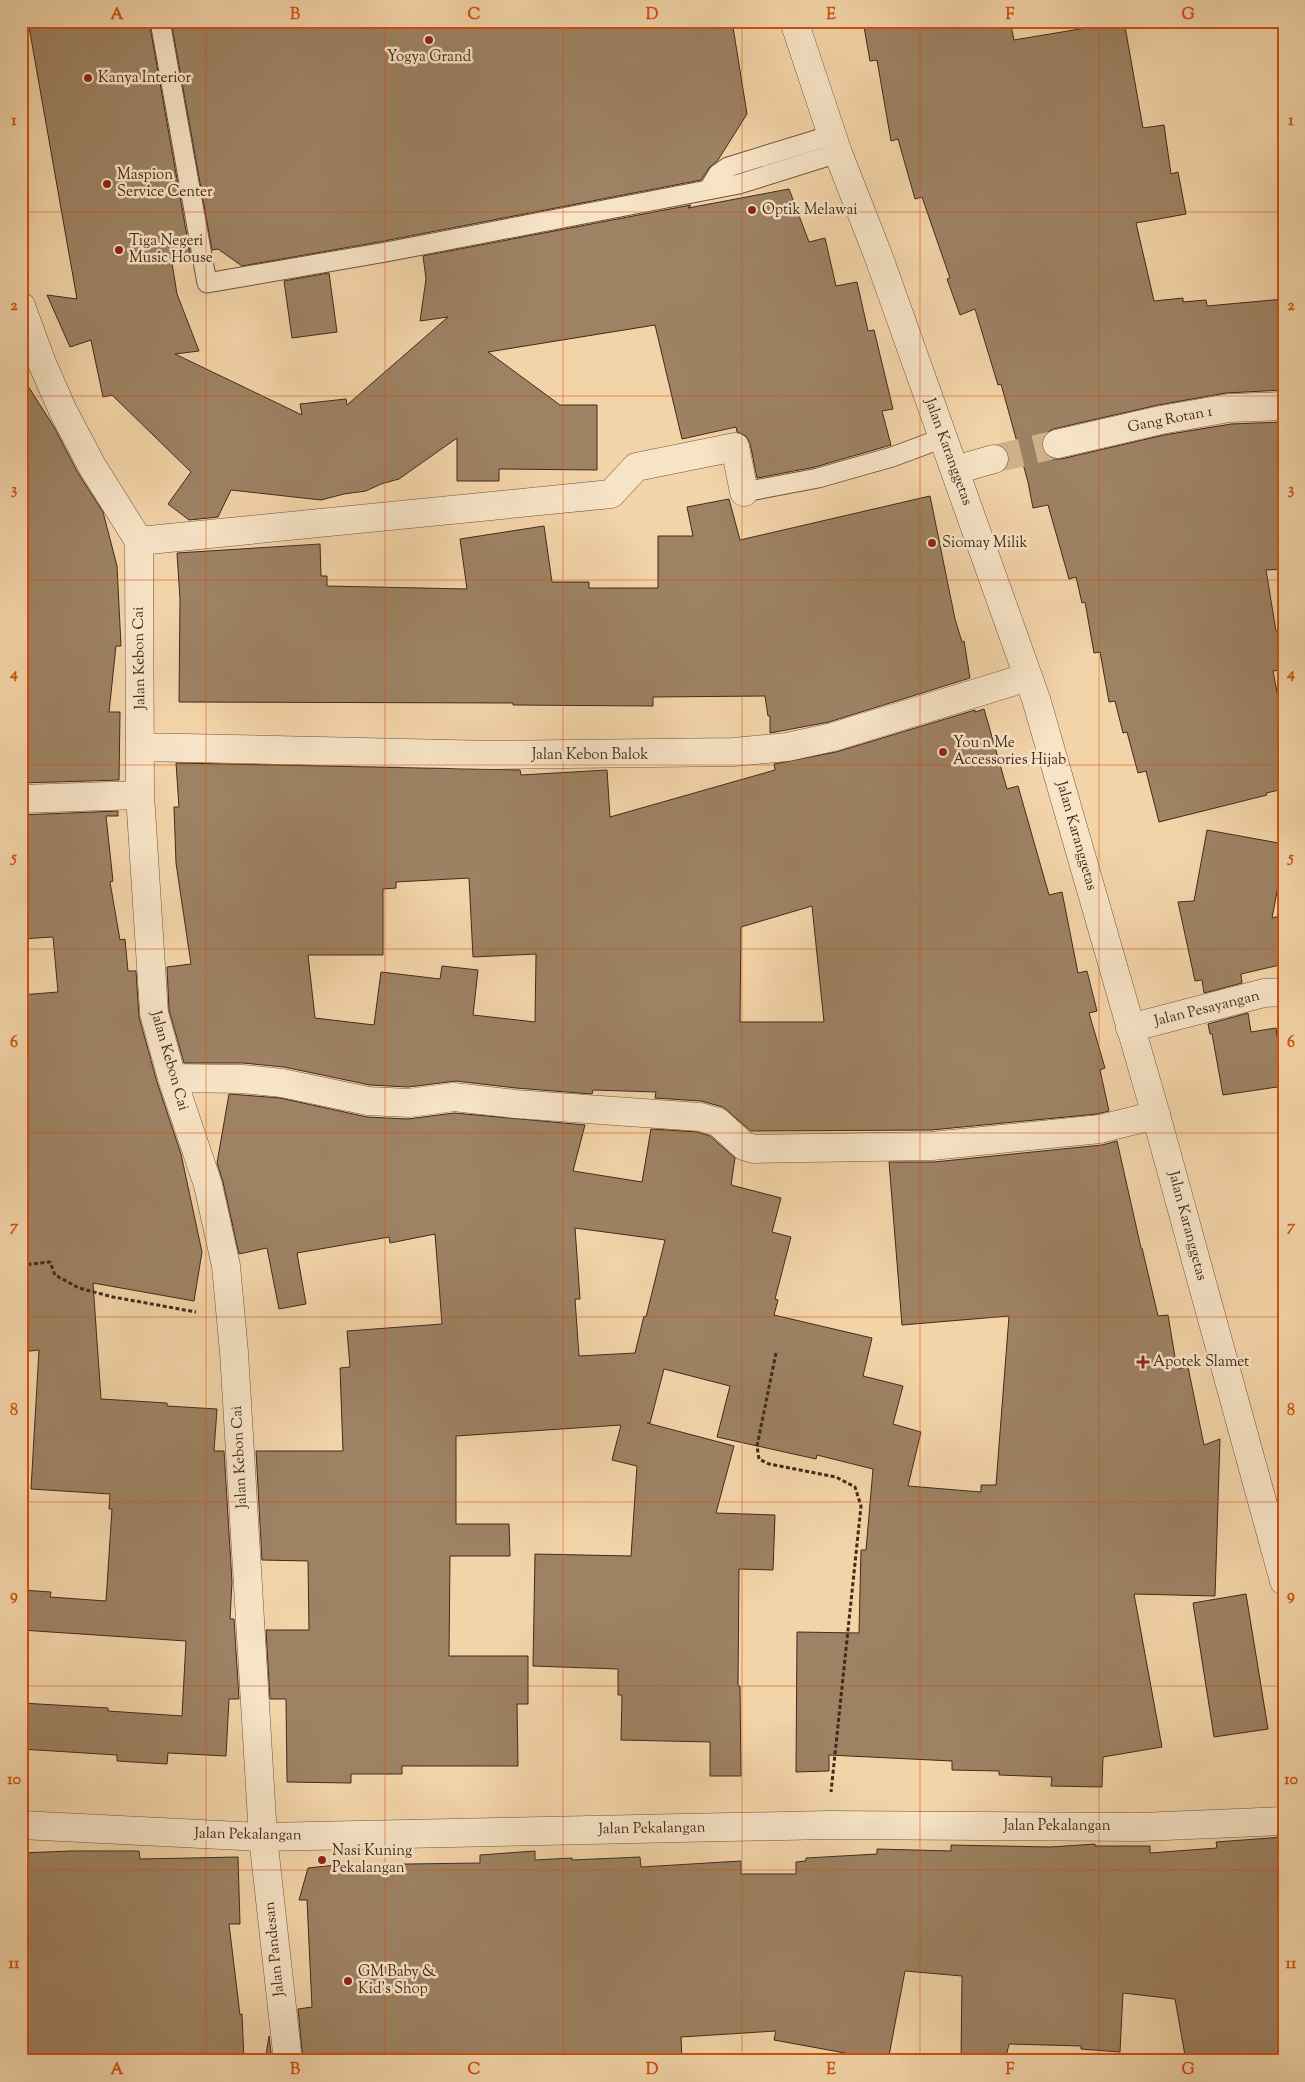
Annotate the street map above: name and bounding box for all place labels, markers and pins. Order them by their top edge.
marker: Yogya Grand [423,34,435,46]
place label: Yogya Grand [387,47,472,68]
place label: Kanya Interior [98,68,192,89]
marker: Kanya Interior [82,72,94,84]
place label: Maspion Service Center [117,165,213,203]
marker: Maspion Service Center [101,178,113,190]
place label: Optik Melawai [762,200,858,221]
marker: Optik Melawai [746,204,758,216]
place label: Tiga Negeri Music House [129,231,213,269]
marker: Tiga Negeri Music House [113,244,125,256]
place label: Siomay Milik [942,533,1028,554]
marker: Siomay Milik [926,537,938,549]
place label: You n Me Accessories Hijab [953,733,1066,771]
marker: You n Me Accessories Hijab [937,746,949,758]
place label: Apotek Slamet [1153,1352,1249,1373]
marker: Apotek Slamet [1137,1356,1149,1368]
place label: Nasi Kuning Pekalangan [332,1841,412,1879]
marker: Nasi Kuning Pekalangan [316,1854,328,1866]
place label: GM Baby & Kid's Shop [358,1962,437,2000]
marker: GM Baby & Kid's Shop [342,1975,354,1987]

